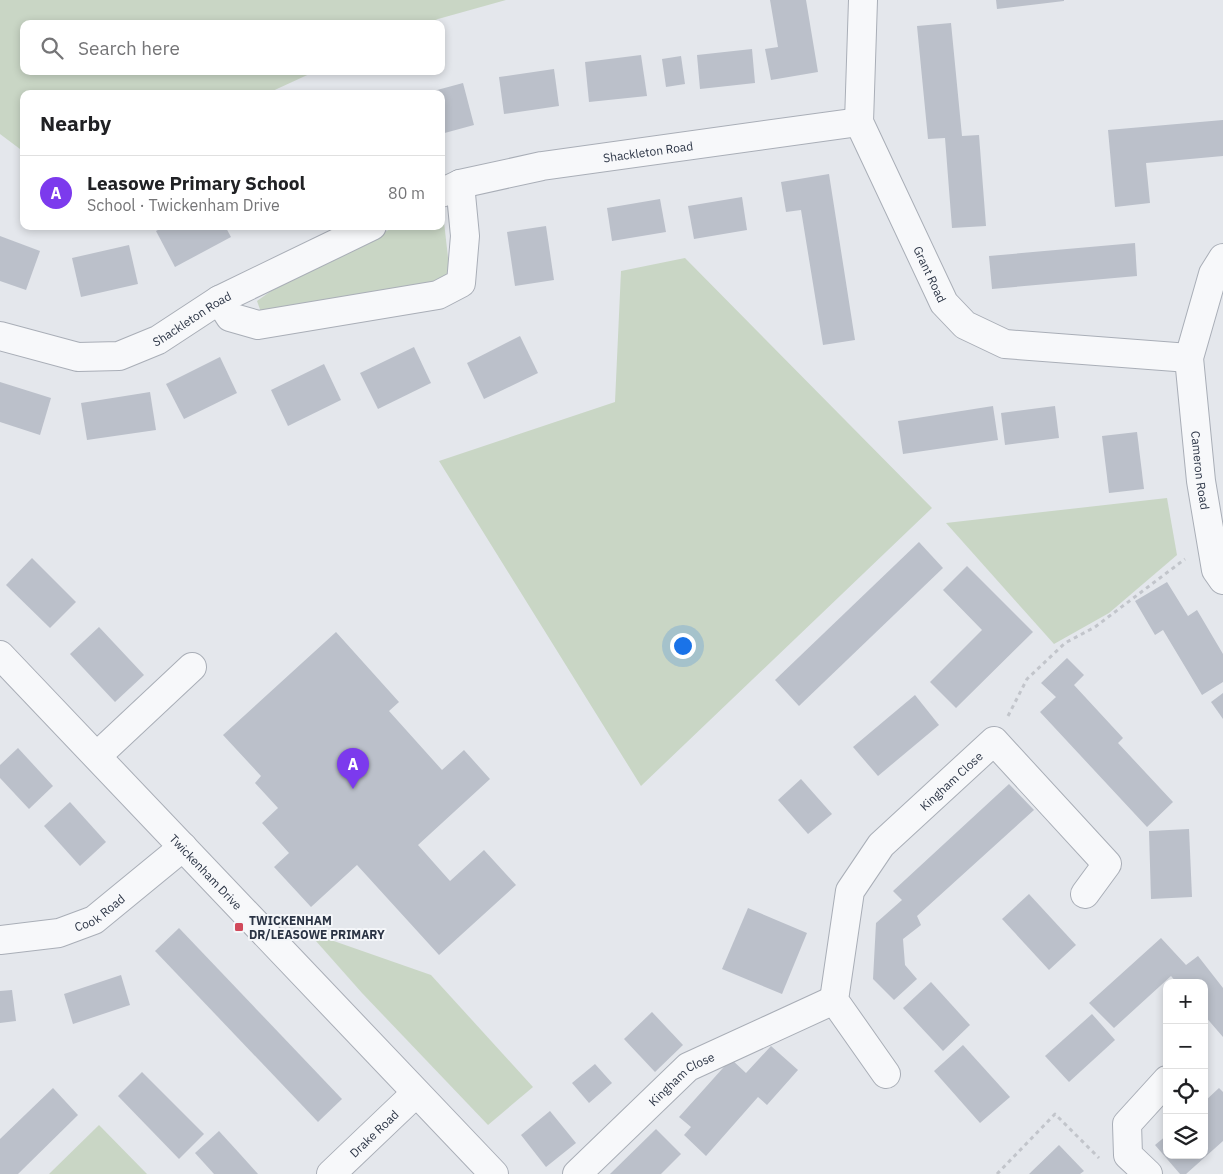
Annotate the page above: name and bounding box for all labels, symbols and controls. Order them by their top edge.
search box [20,20,445,75]
icon: search [38,34,66,62]
text: Search here [78,36,180,60]
text: Nearby [40,109,111,137]
street label: Shackleton Road [602,138,694,165]
text: Leasowe Primary School [87,171,305,195]
text: A [51,183,61,203]
text: 80 m [388,183,425,203]
text: School · Twickenham Drive [87,195,280,215]
street label: Grant Road [911,243,950,305]
street label: Shackleton Road [150,288,233,349]
street label: Cameron Road [1189,430,1213,511]
your location [670,633,696,659]
pin: A [337,748,369,789]
street label: Kingham Close [916,748,986,813]
street label: Twickenham Drive [167,831,246,913]
street label: Cook Road [72,891,127,934]
place label: TWICKENHAM DR/LEASOWE PRIMARY [249,913,385,942]
marker: TWICKENHAM DR/LEASOWE PRIMARY [233,921,245,933]
map controls [1163,979,1208,1159]
button: + [1163,979,1208,1024]
button: − [1163,1024,1208,1069]
street label: Kingham Close [645,1048,717,1109]
button: locate [1163,1069,1208,1114]
street label: Drake Road [346,1106,401,1160]
button: layers [1163,1114,1208,1159]

